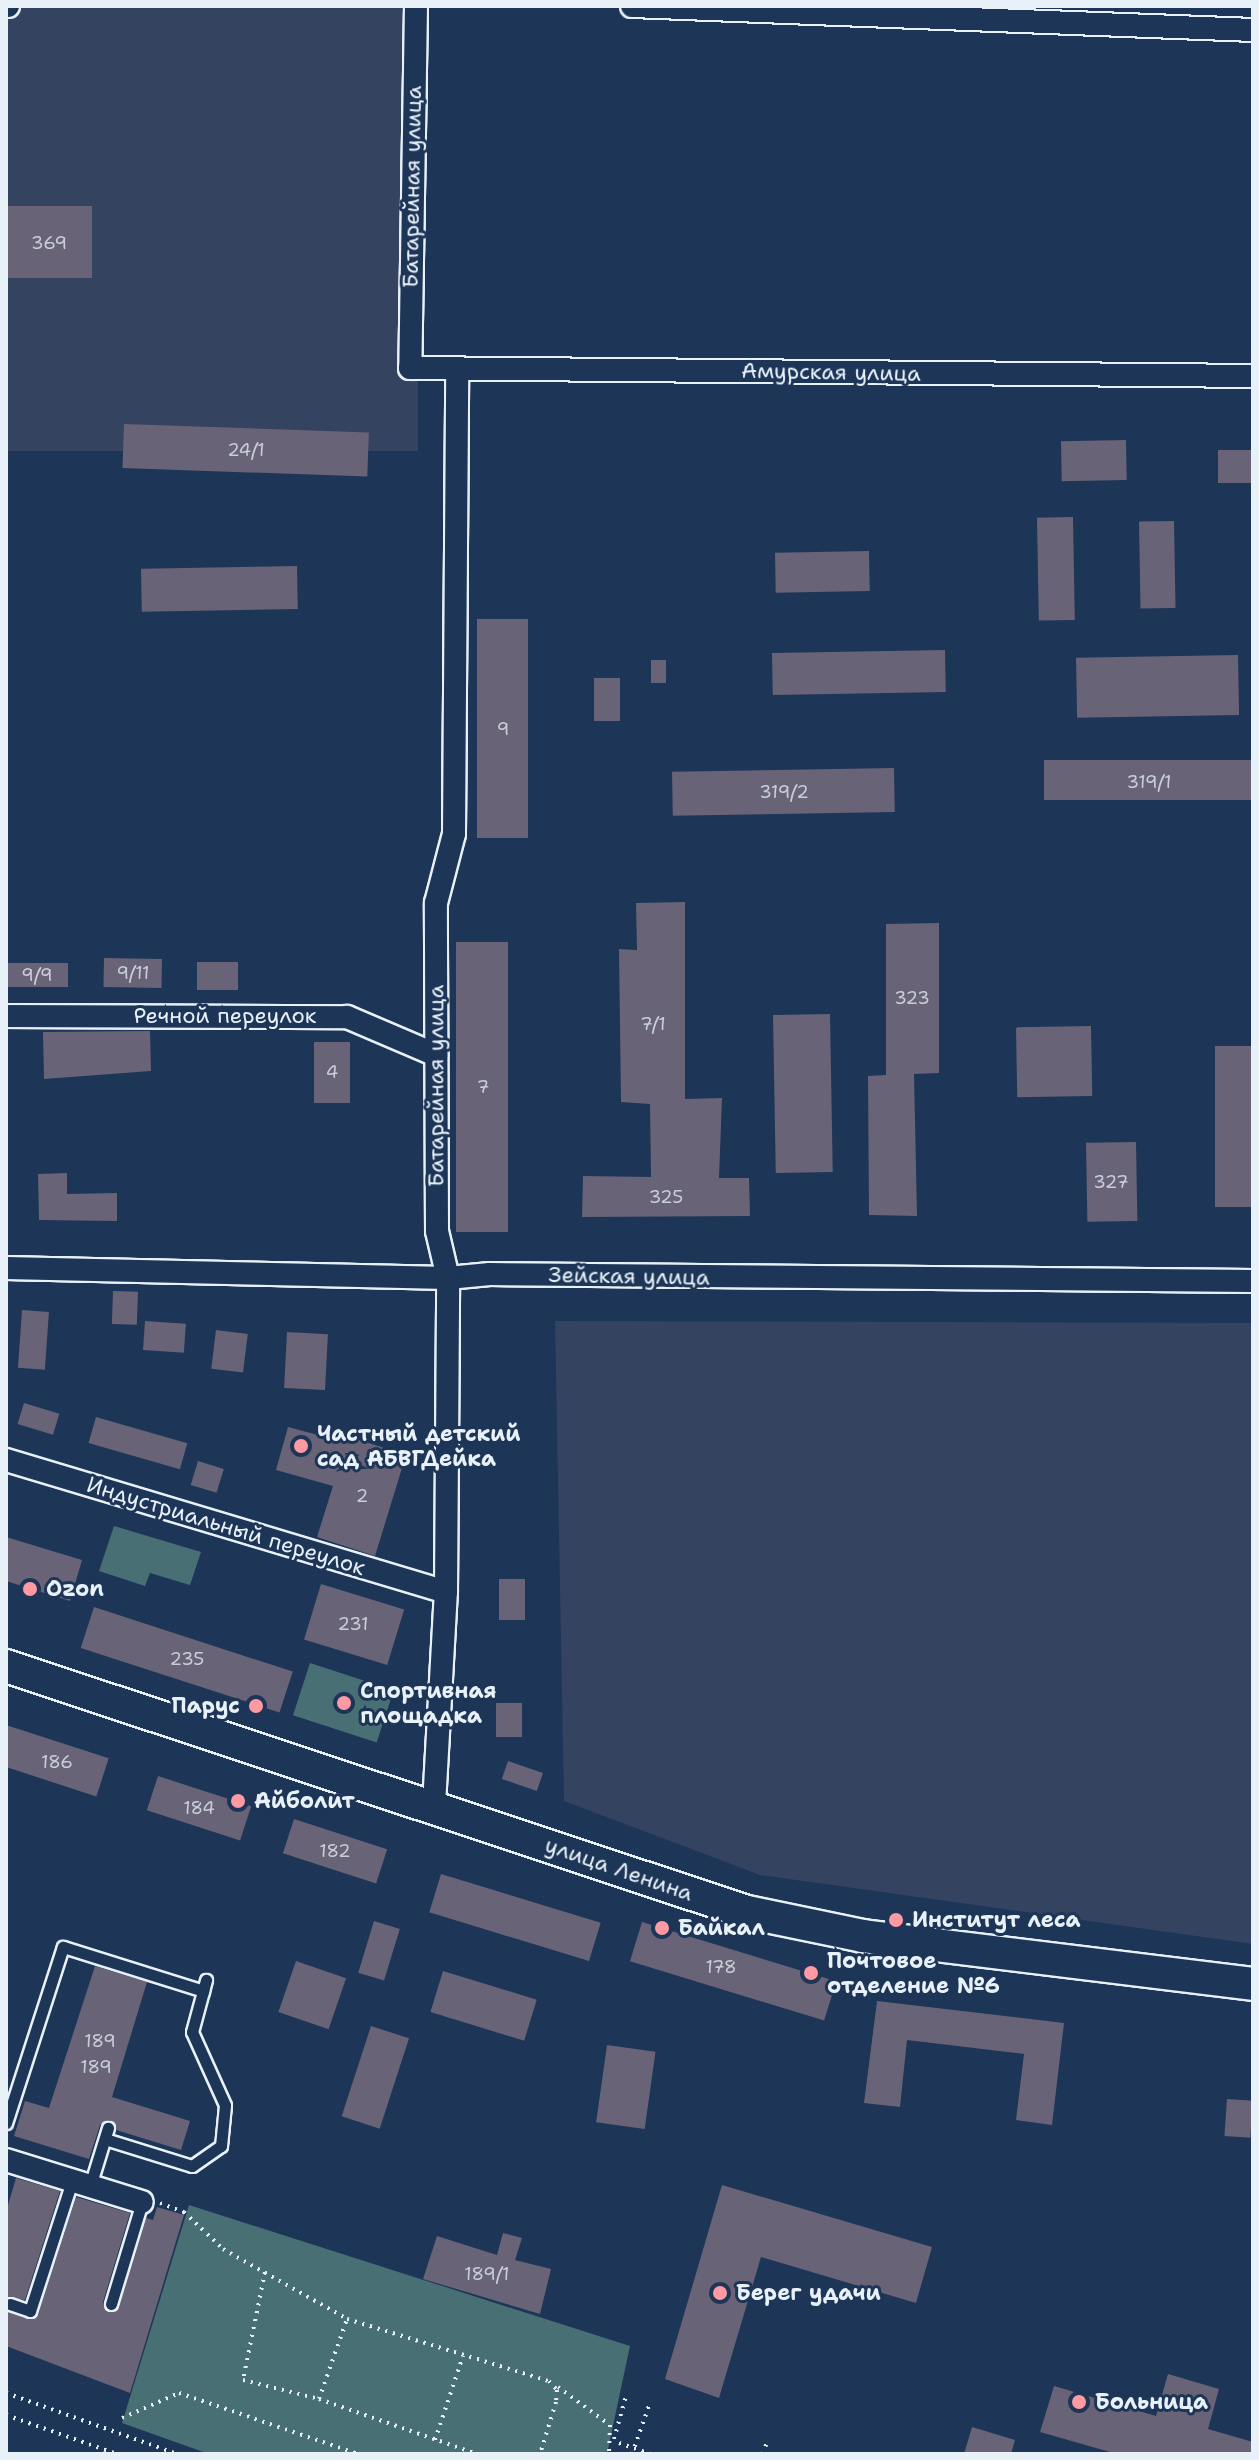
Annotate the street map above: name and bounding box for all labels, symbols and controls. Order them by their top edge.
street label: Батарейная улица [397,86,427,288]
house number: 369 [31,232,67,254]
street label: Амурская улица [741,357,921,387]
house number: 24/1 [227,439,265,461]
house number: 9 [497,718,509,740]
house number: 319/1 [1127,771,1171,793]
house number: 319/2 [759,781,809,803]
house number: 9/11 [116,962,150,984]
house number: 9/9 [21,964,53,986]
street label: Батарейная улица [423,985,449,1187]
house number: 323 [894,987,930,1009]
street label: Речной переулок [134,1003,316,1029]
house number: 7/1 [640,1013,666,1035]
house number: 4 [326,1061,338,1083]
house number: 7 [477,1076,489,1098]
house number: 327 [1093,1171,1129,1193]
house number: 325 [649,1186,683,1208]
street label: Зейская улица [548,1261,710,1291]
place label: Частный детский сад АБВГДейка [317,1420,520,1472]
marker: Частный детский сад АБВГДейка [292,1437,310,1455]
street label: Индустриальный переулок [84,1471,368,1581]
house number: 2 [356,1485,368,1507]
place label: Ozon [46,1576,104,1602]
marker: Ozon [21,1580,39,1598]
house number: 231 [338,1613,368,1635]
house number: 235 [170,1648,204,1670]
place label: Спортивная площадка [360,1677,496,1728]
place label: Парус [172,1693,240,1719]
marker: Спортивная площадка [335,1694,353,1712]
marker: Парус [247,1697,265,1715]
house number: 186 [41,1751,73,1773]
place label: Айболит [254,1788,355,1814]
marker: Айболит [229,1792,247,1810]
house number: 184 [183,1797,215,1819]
street label: улица Ленина [542,1831,696,1907]
house number: 182 [319,1840,351,1862]
place label: Институт леса [912,1907,1081,1933]
marker: Институт леса [887,1911,905,1929]
place label: Байкал [678,1915,765,1941]
marker: Байкал [653,1919,671,1937]
place label: Почтовое отделение №6 [827,1947,1000,1998]
house number: 178 [705,1956,737,1978]
marker: Почтовое отделение №6 [802,1964,820,1982]
house number: 189 [84,2030,116,2052]
house number: 189 [80,2056,112,2078]
house number: 189/1 [464,2263,510,2285]
place label: Берег удачи [736,2280,881,2306]
marker: Берег удачи [711,2284,729,2302]
place label: Больница [1095,2389,1208,2415]
marker: Больница [1070,2393,1088,2411]

